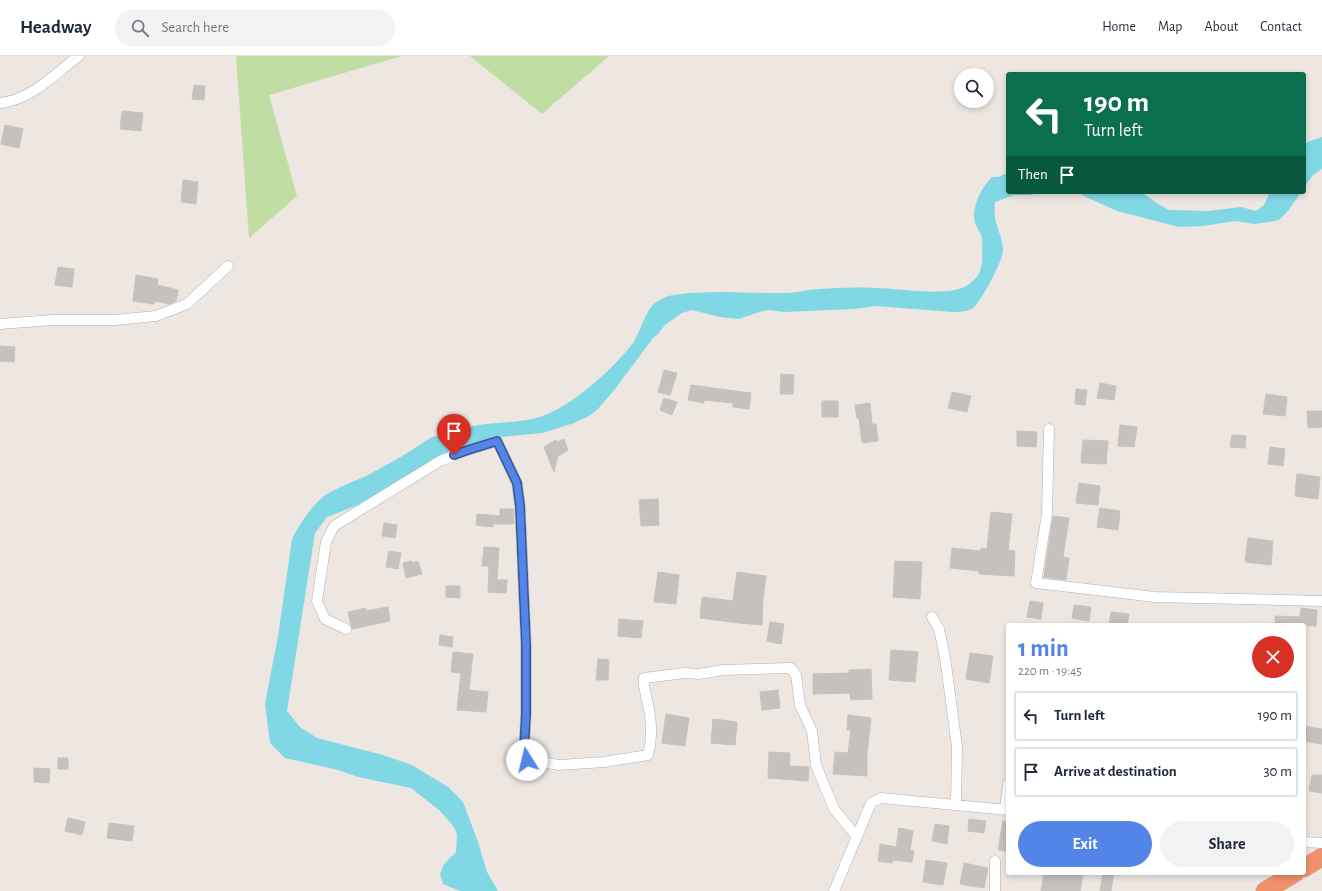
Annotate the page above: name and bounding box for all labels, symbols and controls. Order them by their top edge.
search box [115,10,395,46]
icon: search [129,17,151,39]
text: Headway [20,18,91,37]
text: Search here [161,20,229,35]
text: Home [1102,20,1136,34]
text: Map [1158,20,1182,34]
text: About [1204,20,1238,34]
text: Contact [1260,20,1302,34]
map controls [954,68,994,108]
button: search [954,68,994,108]
icon: left [1018,88,1070,140]
text: 190 m [1084,89,1149,117]
text: Turn left [1084,122,1143,140]
icon: arrive [1056,164,1078,186]
text: Then [1018,167,1048,182]
pin [437,414,471,455]
icon: arrive [443,420,465,442]
button: close [1252,636,1294,678]
text: 1 min [1018,637,1069,661]
text: 220 m · 19:45 [1018,665,1082,678]
icon: left [1020,705,1042,727]
text: Turn left [1054,708,1105,723]
text: 190 m [1257,708,1292,723]
position arrow [506,739,548,781]
icon: arrive [1020,761,1042,783]
text: Arrive at destination [1054,764,1177,779]
text: 30 m [1263,764,1292,779]
button: Exit [1018,821,1152,867]
button: Share [1160,821,1294,867]

